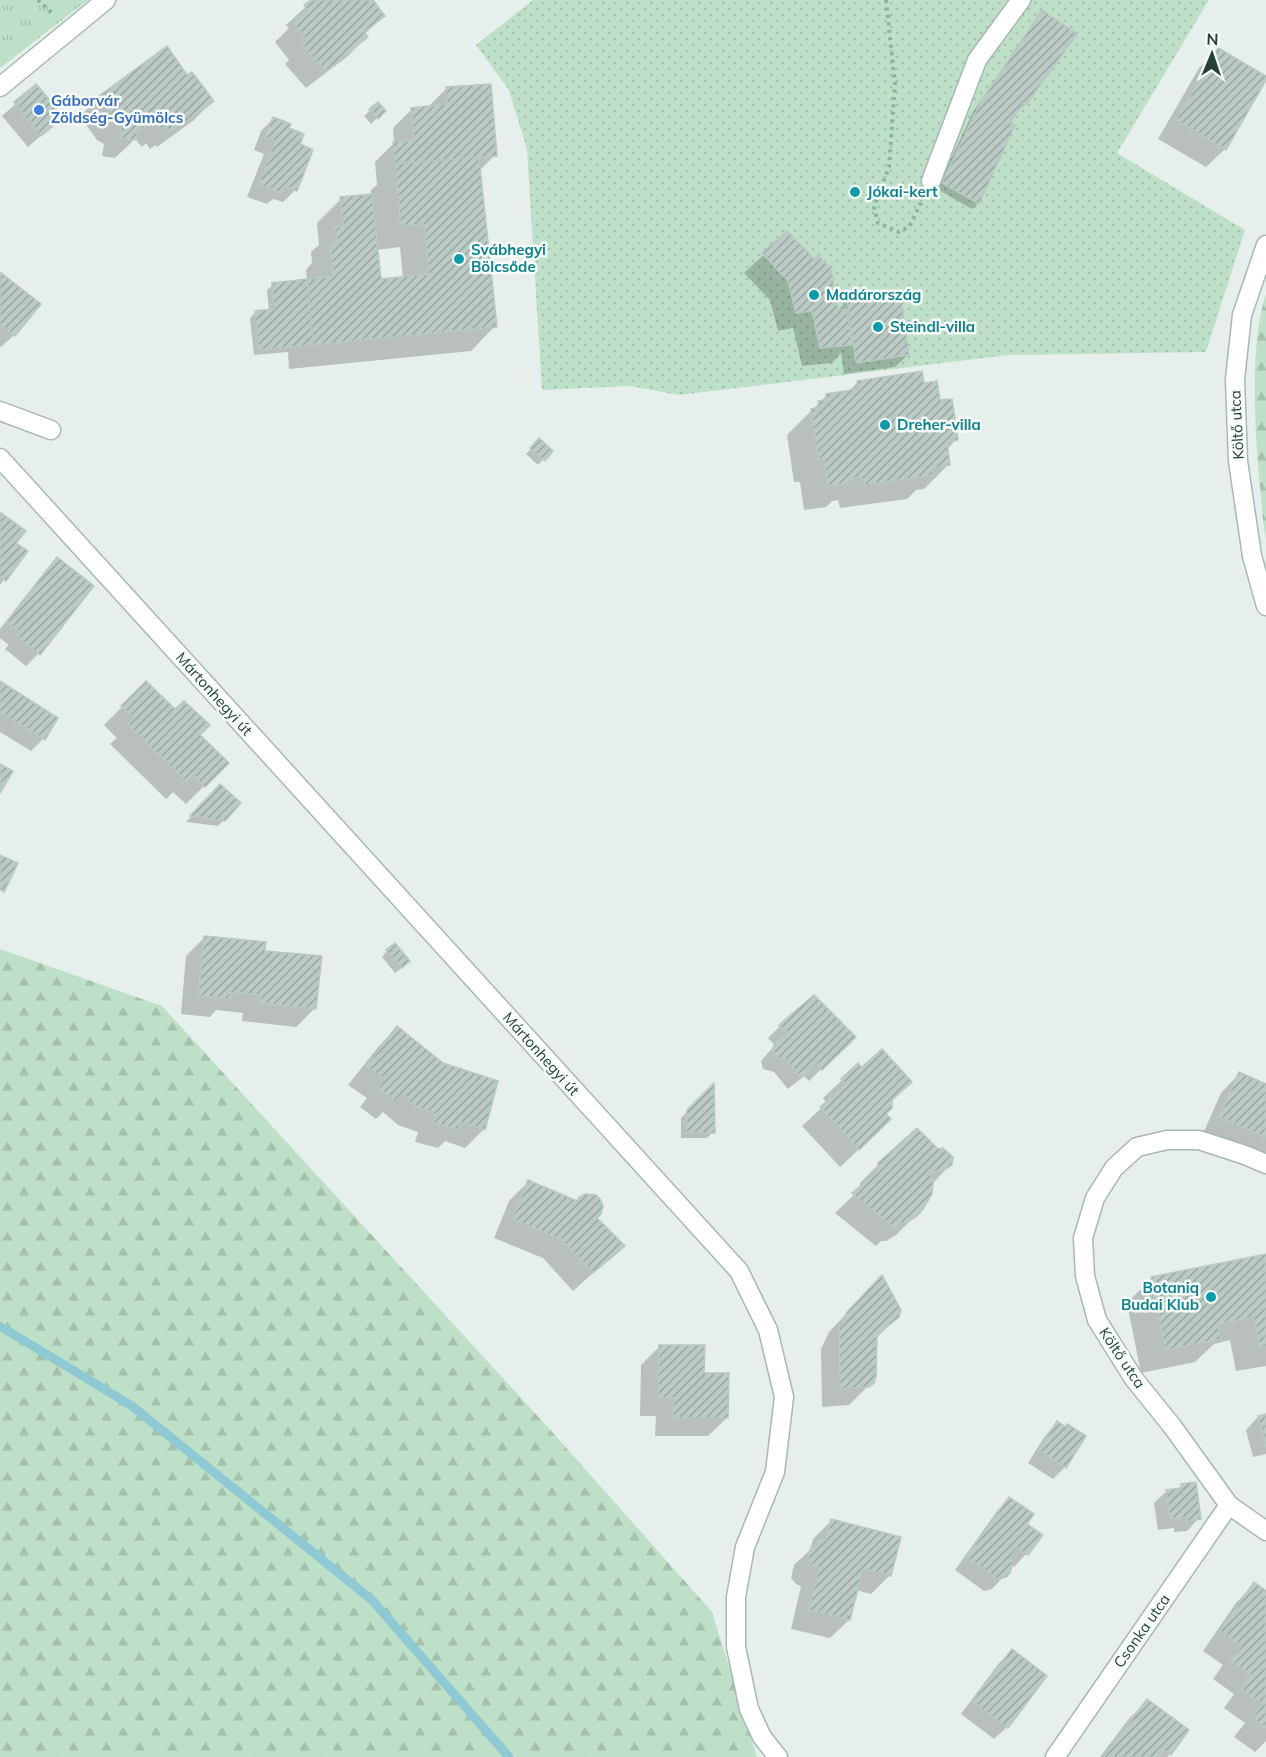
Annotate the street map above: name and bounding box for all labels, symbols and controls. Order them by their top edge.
north arrow [1182,24,1242,84]
text: N [1206,29,1219,49]
place label: Gáborvár Zöldség-Gyümölcs [51,91,183,127]
marker: Gáborvár Zöldség-Gyümölcs [32,103,46,117]
place label: Jókai-kert [867,182,938,201]
marker: Jókai-kert [848,185,862,199]
place label: Svábhegyi Bölcsőde [471,240,546,276]
marker: Svábhegyi Bölcsőde [452,252,466,266]
place label: Madárország [826,285,921,304]
marker: Madárország [807,288,821,302]
place label: Steindl-villa [890,317,975,336]
marker: Steindl-villa [871,320,885,334]
street label: Költő utca [1225,390,1248,460]
place label: Dreher-villa [897,415,981,434]
marker: Dreher-villa [878,418,892,432]
street label: Mártonhegyi út [172,648,257,739]
street label: Mártonhegyi út [499,1008,584,1099]
place label: Botaniq Budai Klub [1121,1278,1199,1314]
marker: Botaniq Budai Klub [1204,1290,1218,1304]
street label: Költő utca [1095,1324,1150,1392]
street label: Csonka utca [1109,1590,1174,1671]

